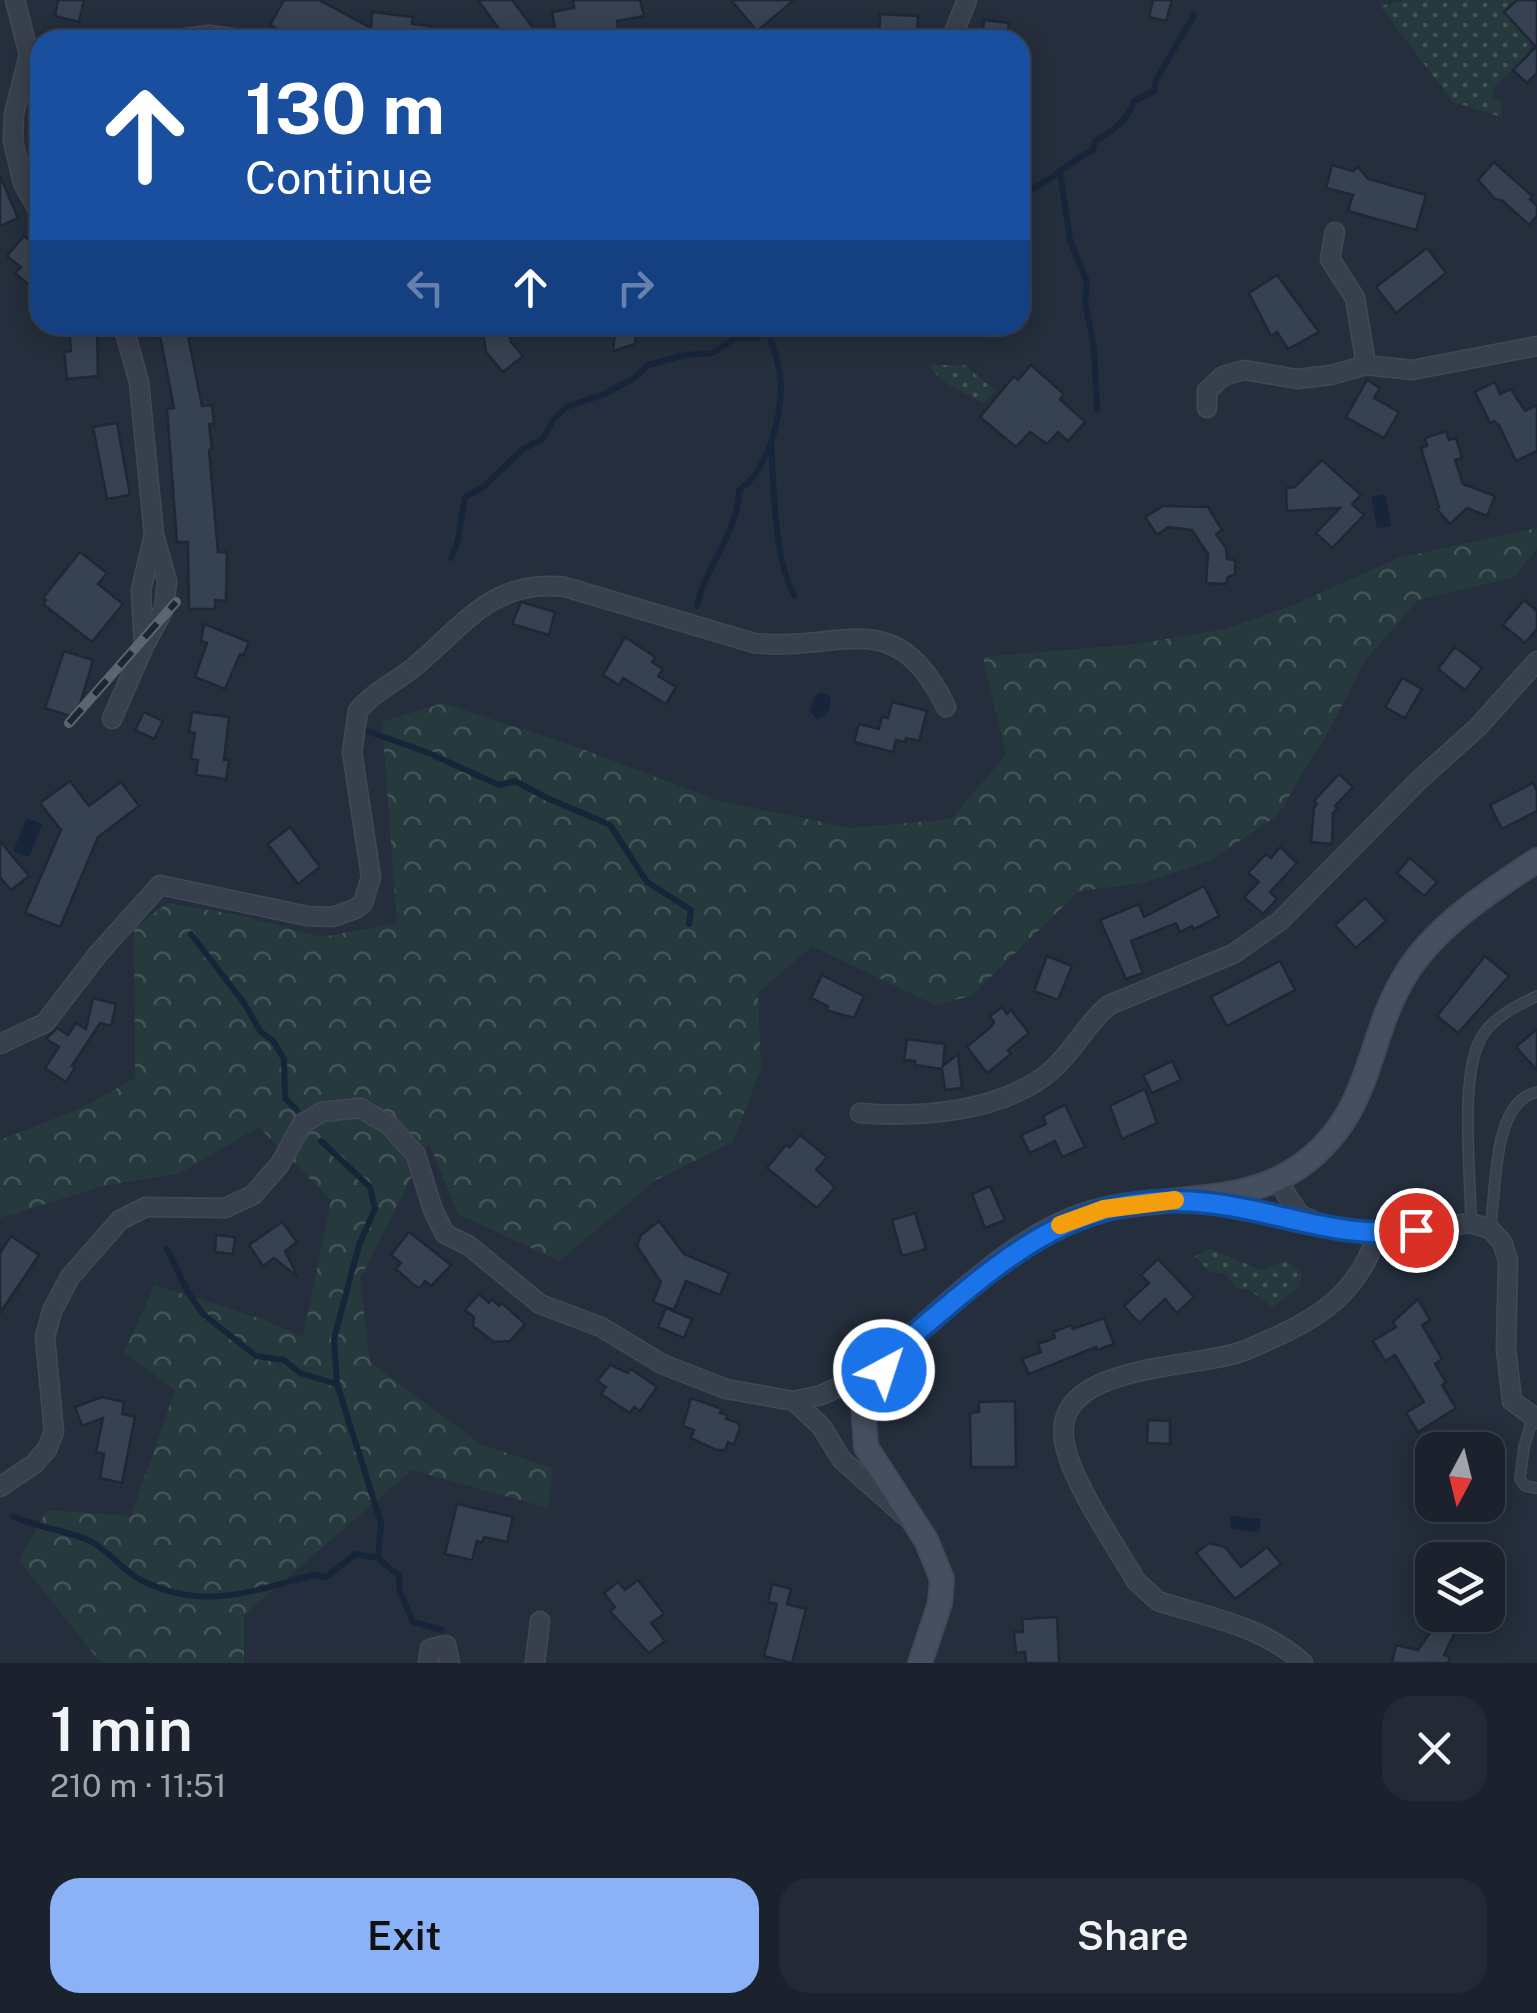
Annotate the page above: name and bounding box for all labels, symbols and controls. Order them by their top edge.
text: 130 m [245,67,445,150]
icon: ahead [80,70,210,200]
text: Continue [245,151,433,204]
icon: left [398,260,453,315]
icon: ahead [503,260,558,315]
icon: right [608,260,663,315]
pin [1374,1188,1459,1273]
icon: arrive [1389,1203,1444,1258]
position arrow [832,1318,936,1422]
north arrow [1415,1432,1505,1522]
map controls [1415,1432,1505,1632]
button: layers [1415,1542,1505,1632]
text: 1 min [50,1694,193,1765]
button: close [1382,1696,1487,1801]
text: 210 m · 11:51 [50,1767,227,1804]
button: Exit [50,1878,759,1993]
button: Share [779,1878,1487,1993]

